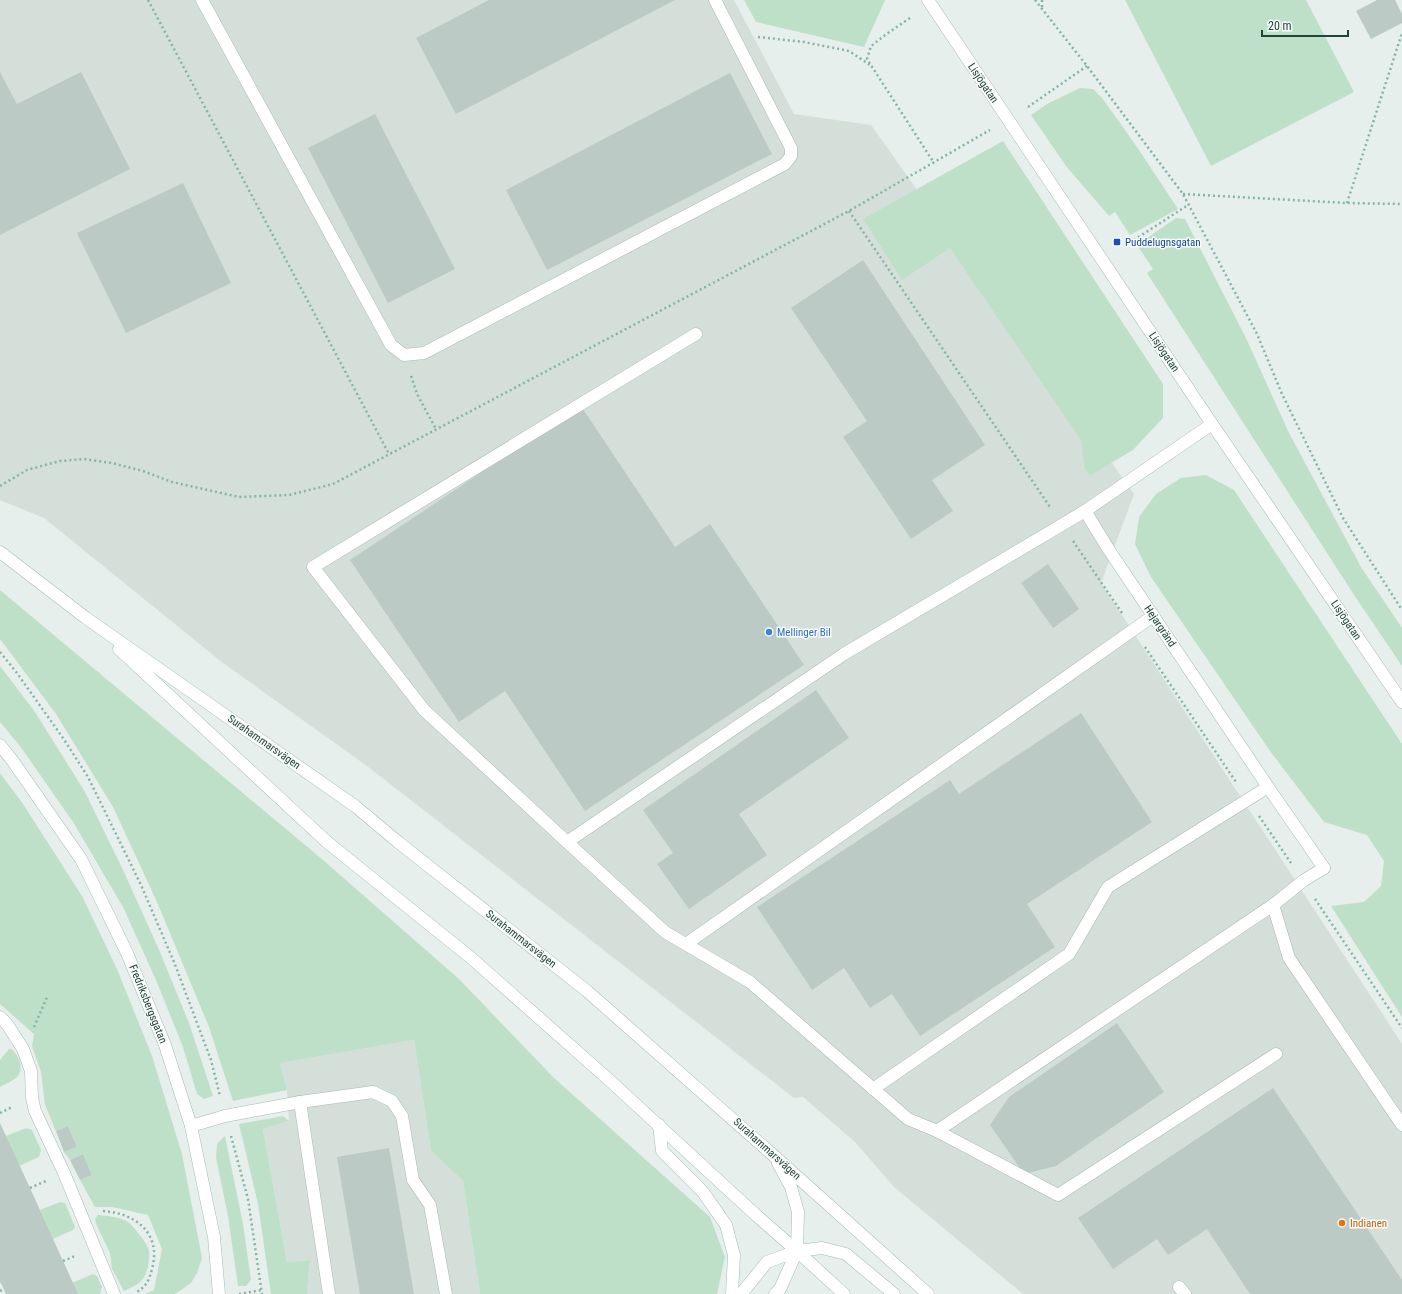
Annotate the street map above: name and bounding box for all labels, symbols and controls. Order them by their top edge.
scale bar [1262,12,1348,38]
text: 20 m [1268,19,1292,33]
street label: Lisjögatan [965,61,1001,105]
place label: Puddelugnsgatan [1125,236,1201,249]
marker: Puddelugnsgatan [1112,237,1122,247]
street label: Lisjögatan [1146,330,1182,374]
street label: Lisjögatan [1328,598,1364,642]
street label: Hejargränd [1141,603,1179,649]
place label: Mellinger Bil [777,626,831,639]
marker: Mellinger Bil [764,627,774,637]
street label: Surahammarsvägen [225,712,303,772]
street label: Surahammarsvägen [483,907,559,971]
street label: Fredriksbergsgatan [126,963,170,1045]
street label: Surahammarsvägen [731,1115,803,1183]
place label: Indianen [1350,1217,1387,1230]
marker: Indianen [1337,1218,1347,1228]

